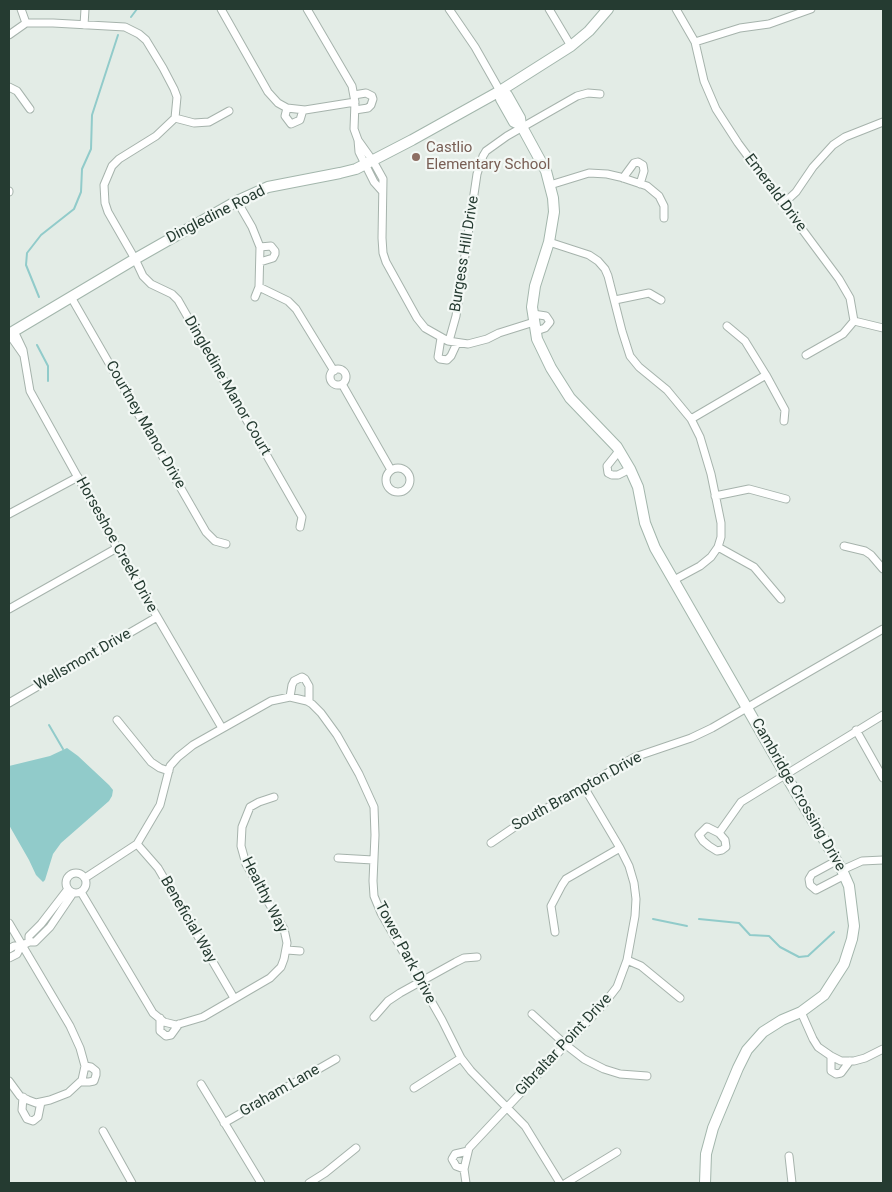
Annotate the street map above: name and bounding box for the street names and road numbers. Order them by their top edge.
street label: Emerald Drive [740,151,810,235]
street label: Dingledine Road [164,182,268,248]
street label: Burgess Hill Drive [447,195,483,313]
street label: Dingledine Manor Court [180,313,274,459]
street label: Courtney Manor Drive [101,358,189,492]
street label: Horseshoe Creek Drive [71,474,161,616]
street label: Wellsmont Drive [32,625,134,695]
street label: Cambridge Crossing Drive [747,715,849,875]
street label: South Brampton Drive [509,749,645,835]
street label: Healthy Way [237,854,291,936]
street label: Beneficial Way [156,873,220,967]
street label: Tower Park Drive [371,899,439,1007]
street label: Gibraltar Point Drive [512,990,616,1100]
street label: Graham Lane [237,1061,323,1121]

